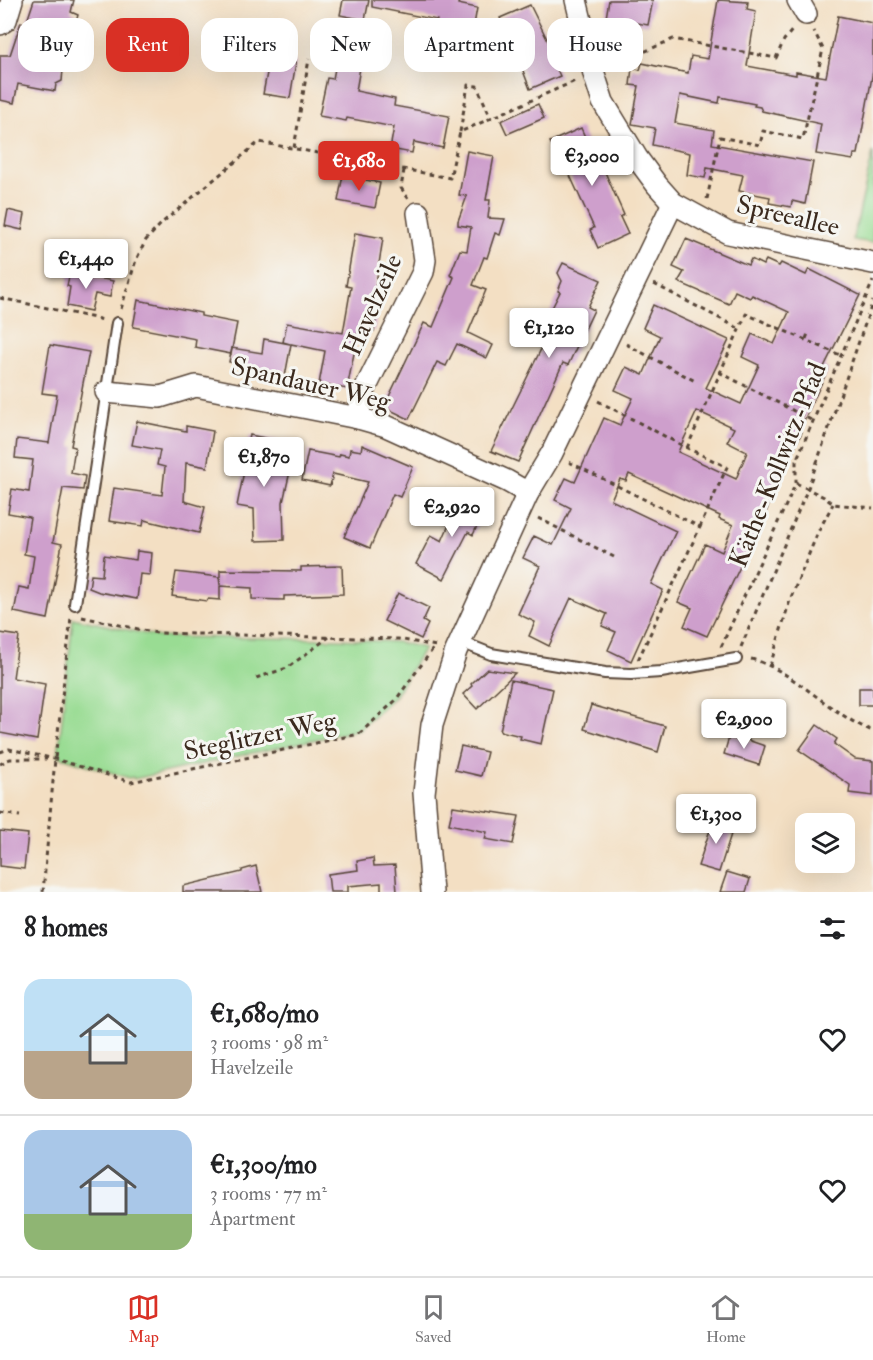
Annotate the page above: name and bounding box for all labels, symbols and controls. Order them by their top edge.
chip: Buy [18,18,94,72]
chip: Rent [106,18,189,72]
chip: Filters [201,18,298,72]
chip: New [310,18,392,72]
chip: Apartment [404,18,535,72]
chip: House [547,18,643,72]
pin: €3,000 [543,136,641,187]
pin: €1,680 [310,141,408,192]
text: €3,000 [565,143,619,168]
text: €1,680 [332,148,386,173]
street label: Spreeallee [733,189,843,244]
pin: €1,440 [37,239,135,290]
text: €1,440 [58,246,114,271]
street label: Havelzeile [336,249,410,361]
pin: €1,120 [500,308,598,359]
text: €1,120 [523,315,575,340]
street label: Spandauer Weg [228,350,395,419]
street label: Käthe-Kollwitz-Pfad [722,358,834,572]
pin: €1,870 [215,437,313,488]
text: €1,870 [238,444,290,469]
pin: €2,920 [403,487,501,538]
text: €2,920 [423,494,481,519]
pin: €2,900 [695,699,793,750]
street label: Steglitzer Weg [181,704,340,768]
text: €2,900 [715,706,773,731]
pin: €1,300 [667,794,765,845]
text: €1,300 [690,801,742,826]
map controls [795,813,855,873]
button: layers [795,813,855,873]
text: 8 homes [24,912,108,944]
icon: filters [816,912,849,945]
text: €1,680/mo [210,998,319,1030]
icon: home [72,1003,144,1075]
icon: heart [816,1023,849,1056]
text: 3 rooms · 98 m² [210,1030,328,1055]
text: Havelzeile [210,1055,293,1080]
text: €1,300/mo [210,1149,317,1181]
icon: home [72,1154,144,1226]
icon: heart [816,1174,849,1207]
text: 3 rooms · 77 m² [210,1181,327,1206]
text: Apartment [210,1206,295,1231]
tab: Map [127,1291,160,1347]
tab: Saved [415,1291,451,1347]
tab: Home [706,1291,746,1347]

